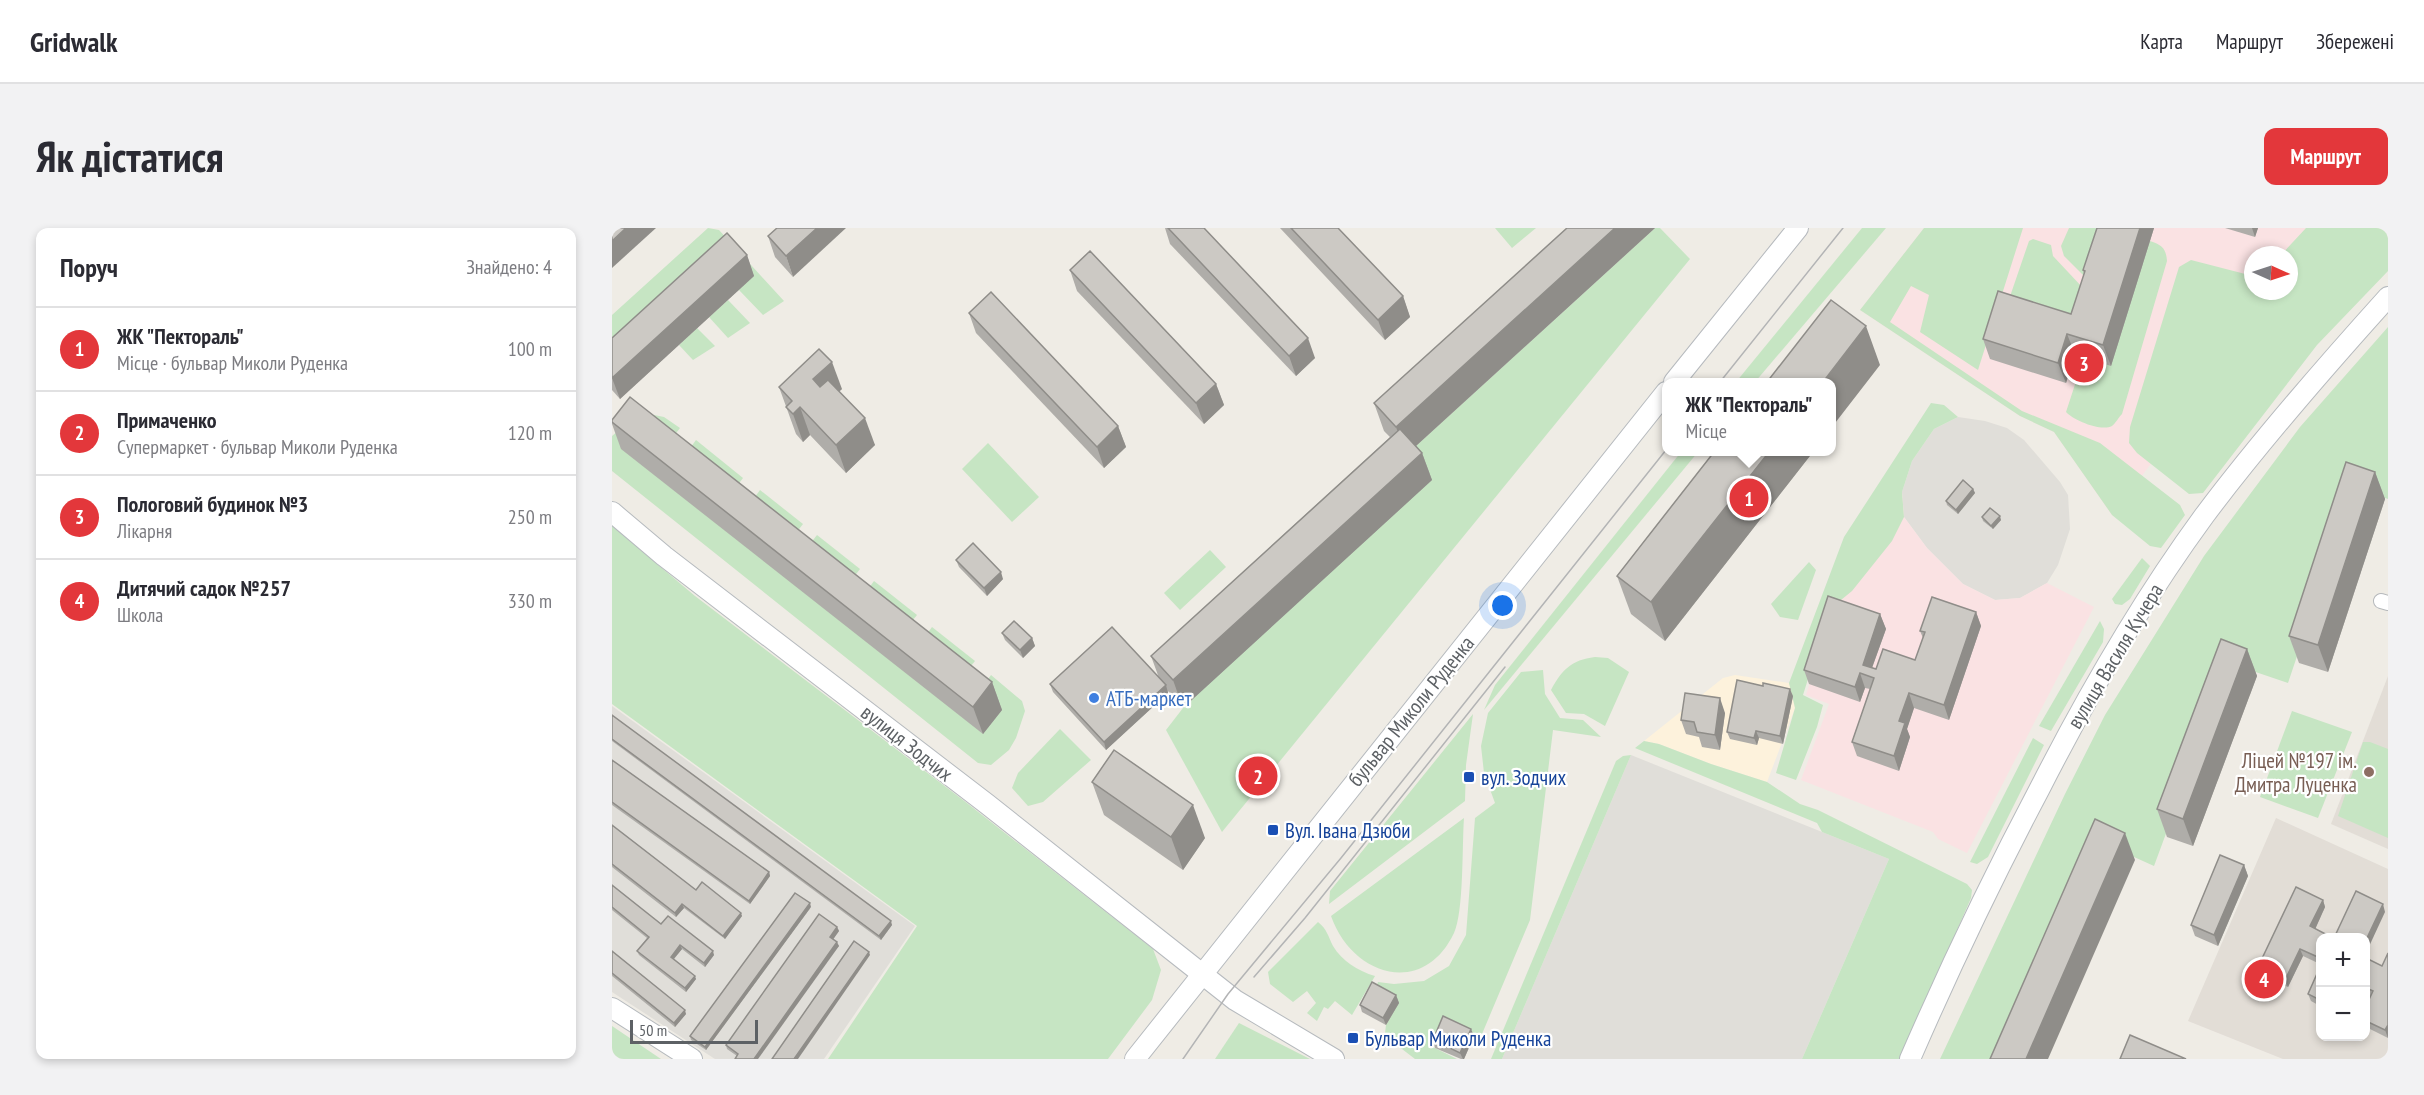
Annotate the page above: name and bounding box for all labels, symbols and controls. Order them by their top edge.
text: Gridwalk [30,23,118,60]
text: Карта [2140,28,2183,55]
text: Маршрут [2216,28,2283,55]
text: Збережені [2316,28,2394,55]
button: Маршрут [2264,128,2388,185]
text: Як дістатися [36,129,224,184]
north arrow [2244,246,2298,300]
text: Поруч [60,251,118,284]
text: Знайдено: 4 [466,254,552,280]
text: ЖК "Пектораль" [117,322,244,350]
text: 1 [75,336,84,362]
text: 100 m [508,336,552,362]
pin: 3 [2064,340,2104,386]
text: Місце · бульвар Миколи Руденка [117,350,348,376]
popup [1662,378,1836,456]
text: ЖК "Пектораль" [1686,390,1812,418]
text: Примаченко [117,406,217,434]
text: Місце [1686,418,1727,444]
text: 2 [75,420,84,446]
text: 120 m [508,420,552,446]
text: Супермаркет · бульвар Миколи Руденка [117,434,398,460]
pin: 1 [1730,476,1768,520]
text: Пологовий будинок №3 [117,490,308,518]
text: 3 [75,504,84,530]
text: 250 m [508,504,552,530]
text: Лікарня [117,518,172,544]
text: Дитячий садок №257 [117,574,291,602]
street label: вулиця Василя Кучера [2061,579,2169,733]
text: 4 [75,588,84,614]
text: 330 m [508,588,552,614]
your location [1488,591,1517,620]
text: Школа [117,602,163,628]
street label: бульвар Миколи Руденка [1342,630,1480,792]
place label: АТБ-маркет [1106,685,1192,712]
marker: АТБ-маркет [1087,691,1101,705]
street label: вулиця Зодчих [856,699,959,787]
place label: Ліцей №197 ім. Дмитра Луценка [2235,747,2357,798]
pin: 2 [1238,754,1278,798]
place label: вул. Зодчих [1481,764,1566,791]
marker: Ліцей №197 ім. Дмитра Луценка [2362,765,2376,779]
marker: вул. Зодчих [1462,770,1476,784]
place label: Вул. Івана Дзюби [1285,817,1410,844]
marker: Вул. Івана Дзюби [1266,823,1280,837]
map controls [2316,933,2370,1041]
button: + [2316,933,2370,987]
pin: 4 [2244,956,2284,1002]
button: − [2316,987,2370,1041]
scale bar [630,1017,758,1044]
text: 50 m [639,1020,667,1040]
place label: Бульвар Миколи Руденка [1365,1025,1551,1052]
marker: Бульвар Миколи Руденка [1346,1031,1360,1045]

